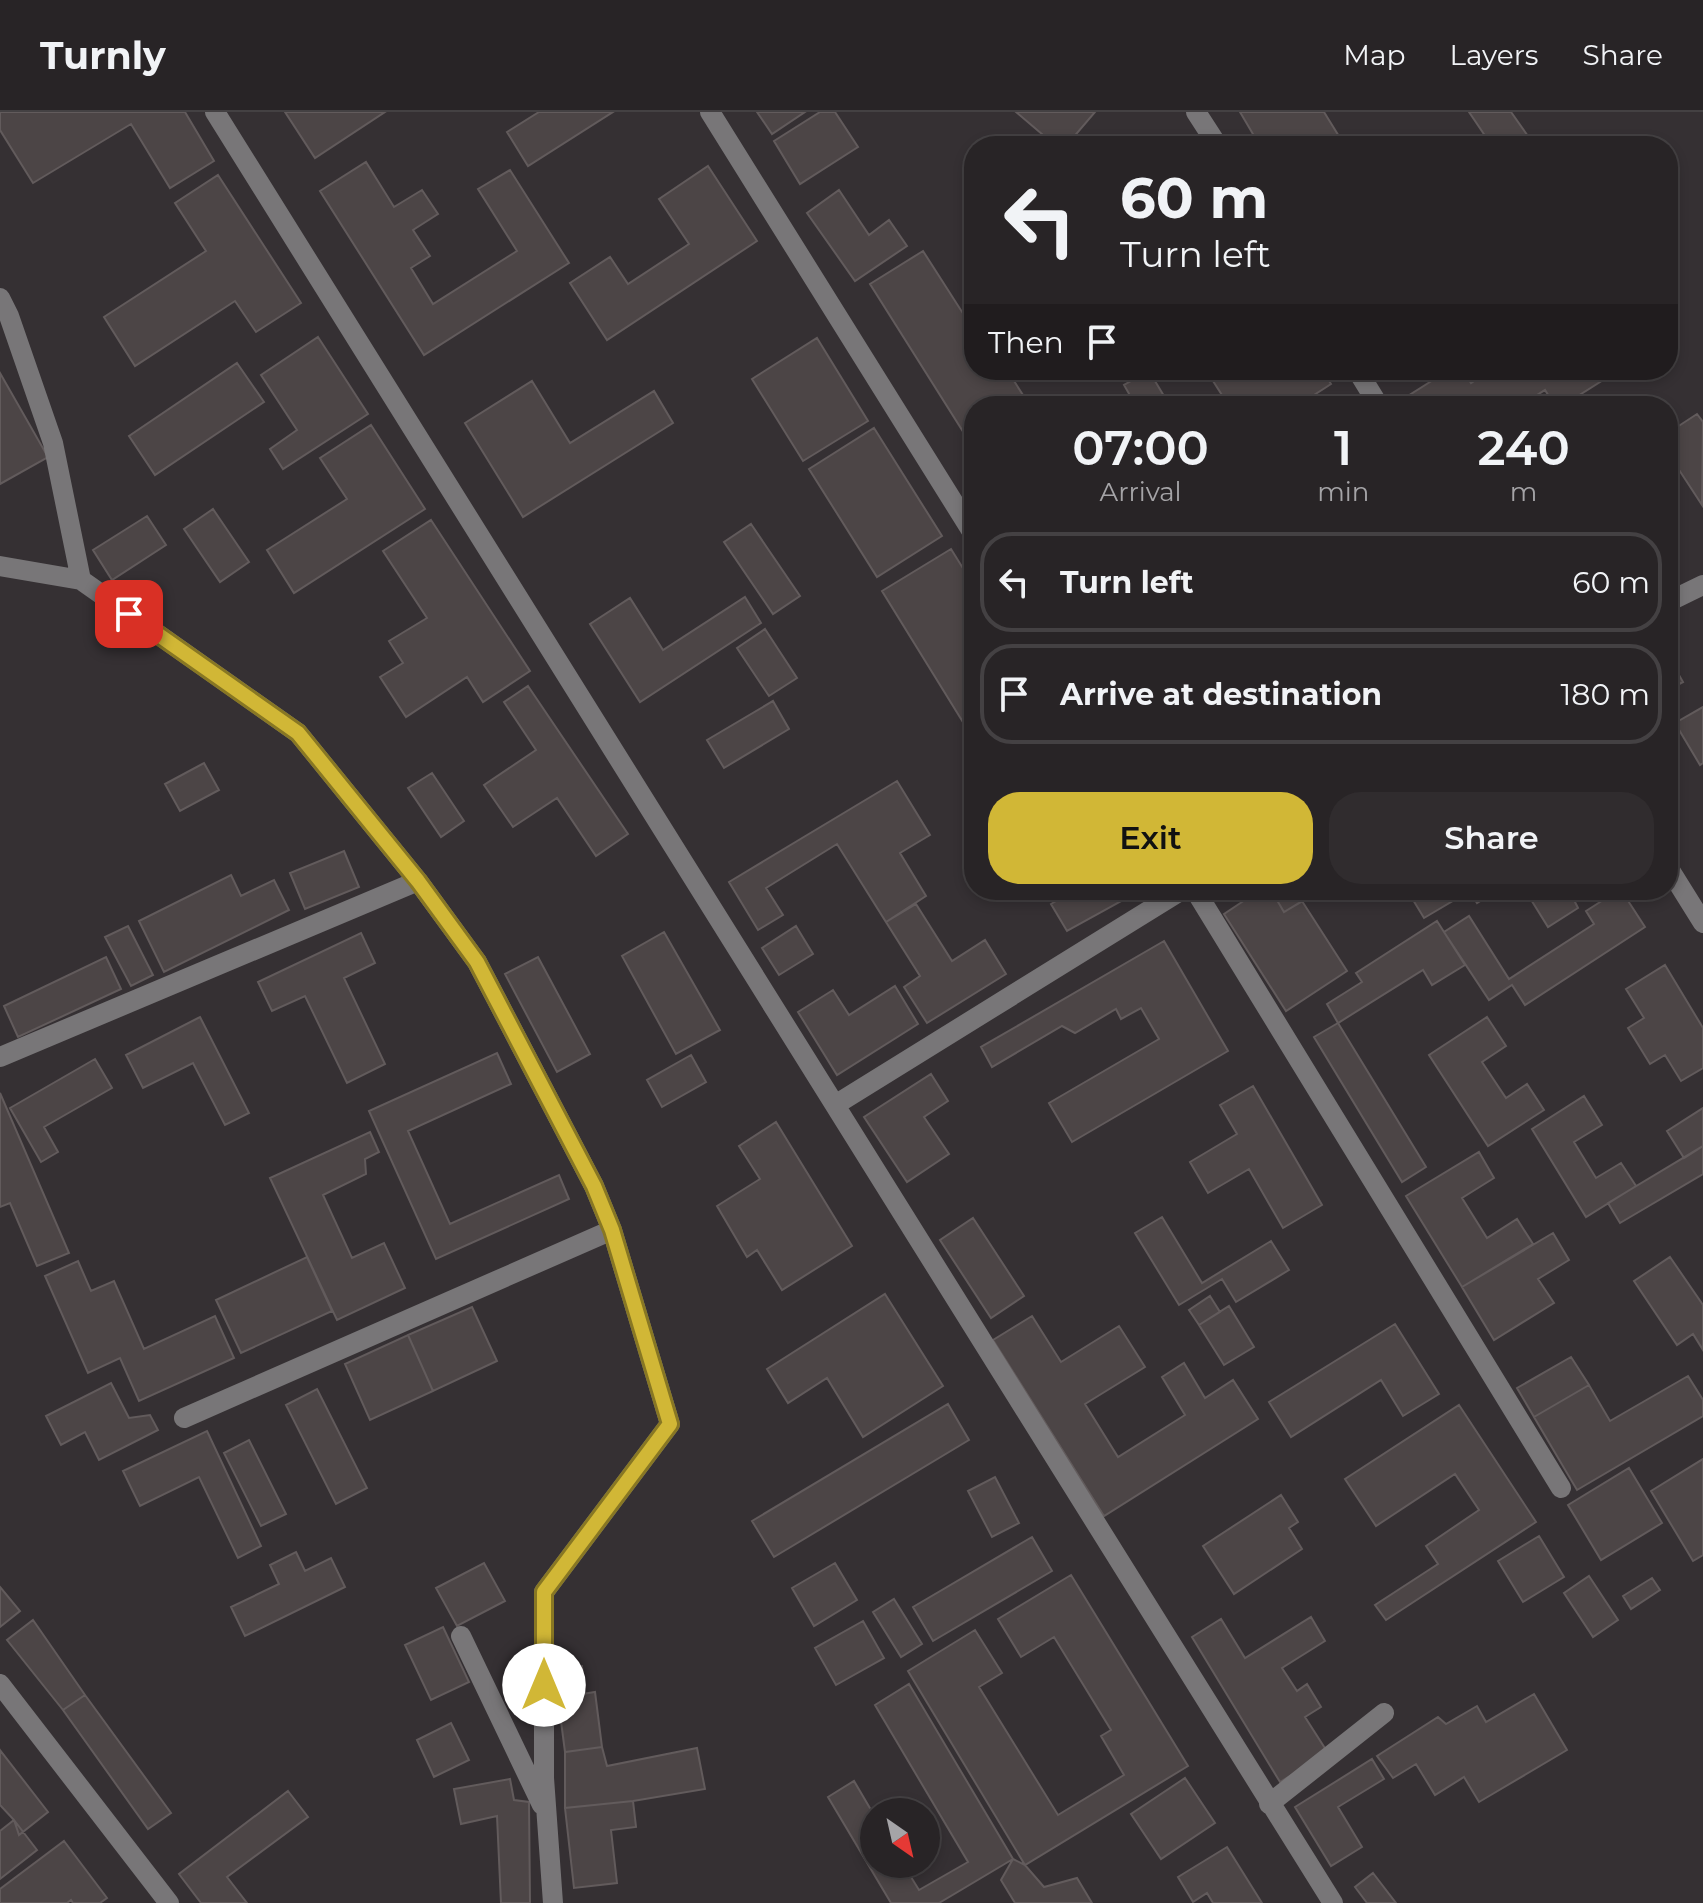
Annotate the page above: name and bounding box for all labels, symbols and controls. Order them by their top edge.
text: Turnly [40,32,166,79]
text: Map [1343,38,1406,72]
text: Layers [1450,38,1539,72]
text: Share [1583,38,1663,72]
text: 60 m [1120,164,1268,232]
icon: left [988,168,1092,272]
text: Turn left [1120,232,1271,276]
icon: arrive [1080,320,1124,364]
text: Then [988,324,1064,361]
text: 07:00 [1072,419,1209,477]
text: 1 [1334,419,1352,477]
text: 240 [1478,419,1570,477]
text: Arrival [1100,476,1182,508]
text: min [1317,476,1369,508]
text: m [1510,476,1537,508]
icon: left [992,560,1036,604]
text: Turn left [1060,564,1193,601]
text: 60 m [1572,564,1650,601]
pin [95,580,163,648]
icon: arrive [107,592,151,636]
icon: arrive [992,672,1036,716]
text: Arrive at destination [1060,676,1382,713]
text: 180 m [1560,676,1650,713]
button: Exit [988,792,1313,884]
button: Share [1329,792,1654,884]
position arrow [502,1643,586,1727]
north arrow [860,1798,940,1878]
map controls [860,1798,940,1878]

